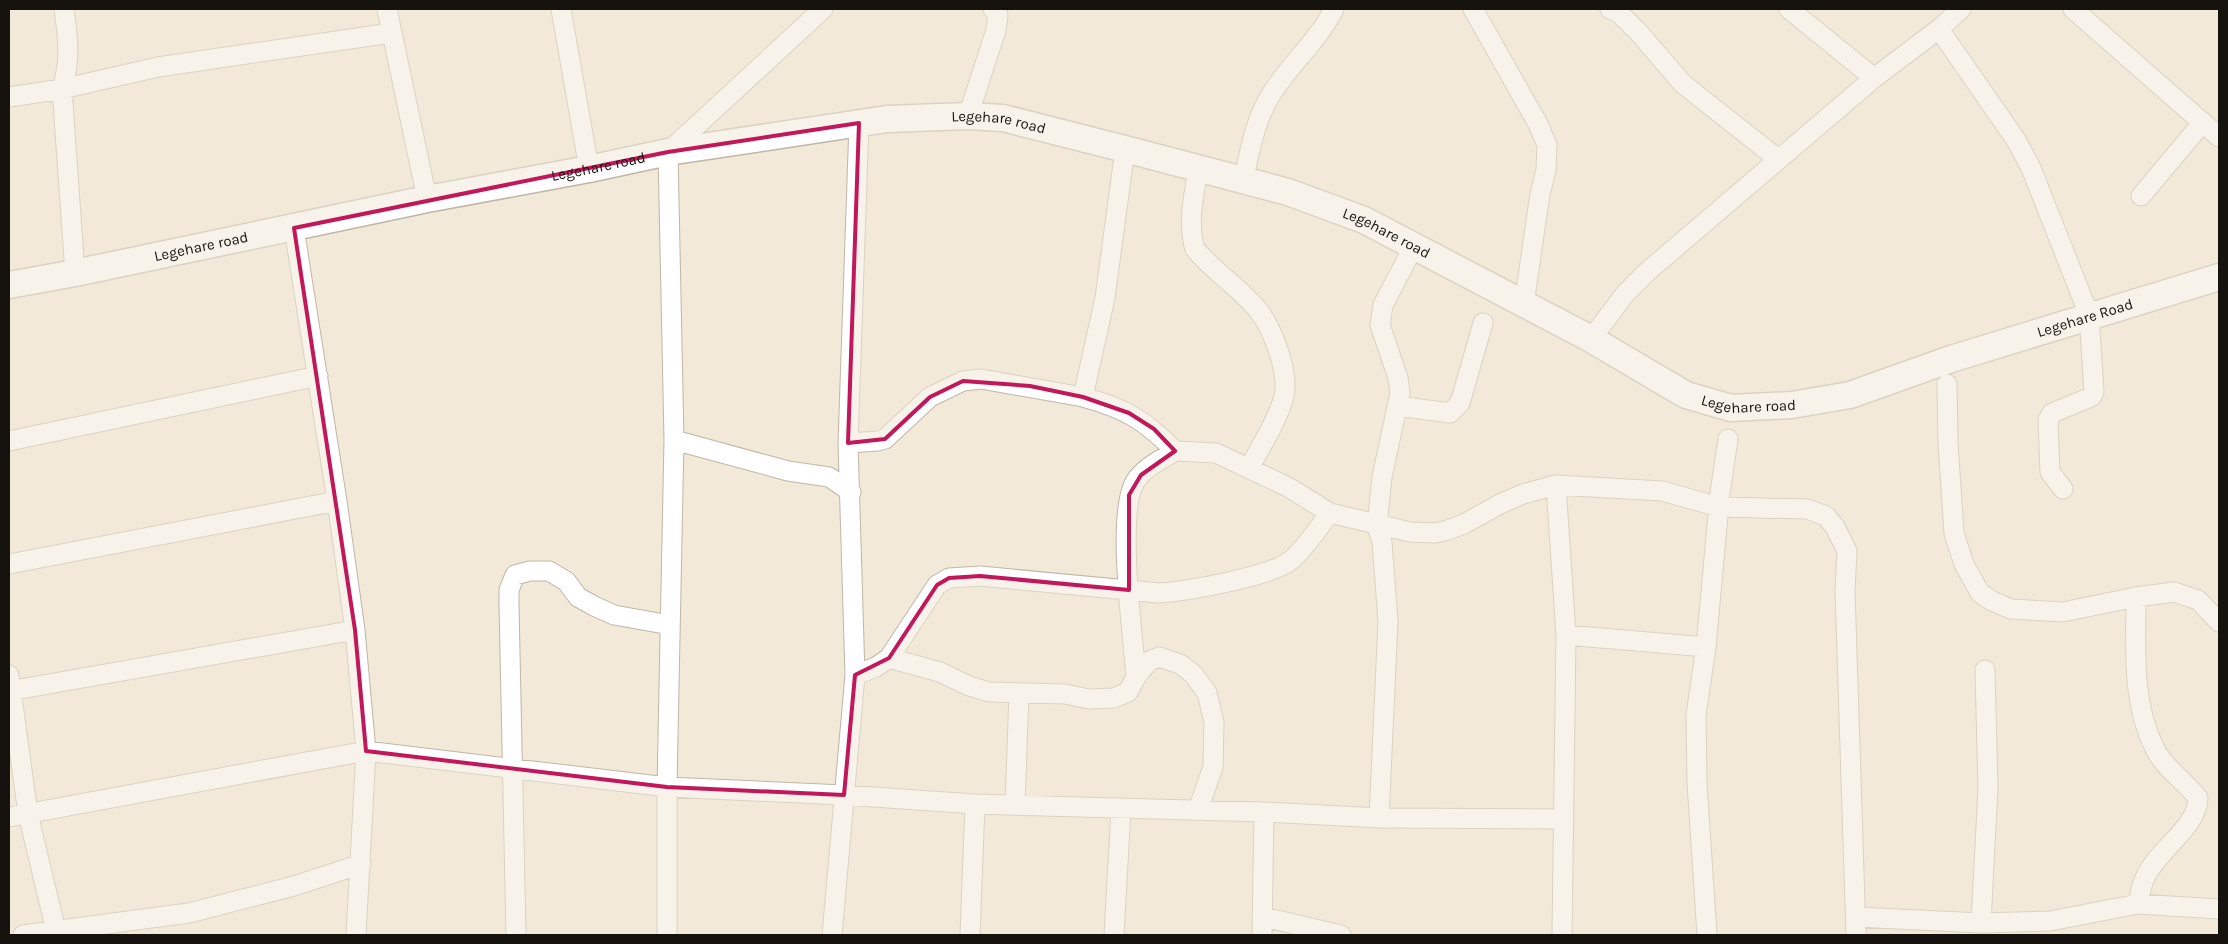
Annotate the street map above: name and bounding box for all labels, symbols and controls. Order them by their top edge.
street label: Legehare road [951,107,1048,138]
street label: Legehare road [550,148,647,185]
street label: Legehare road [1340,204,1433,262]
street label: Legehare road [152,228,250,265]
street label: Legehare Road [2035,295,2135,341]
street label: Legehare road [1699,391,1796,417]

